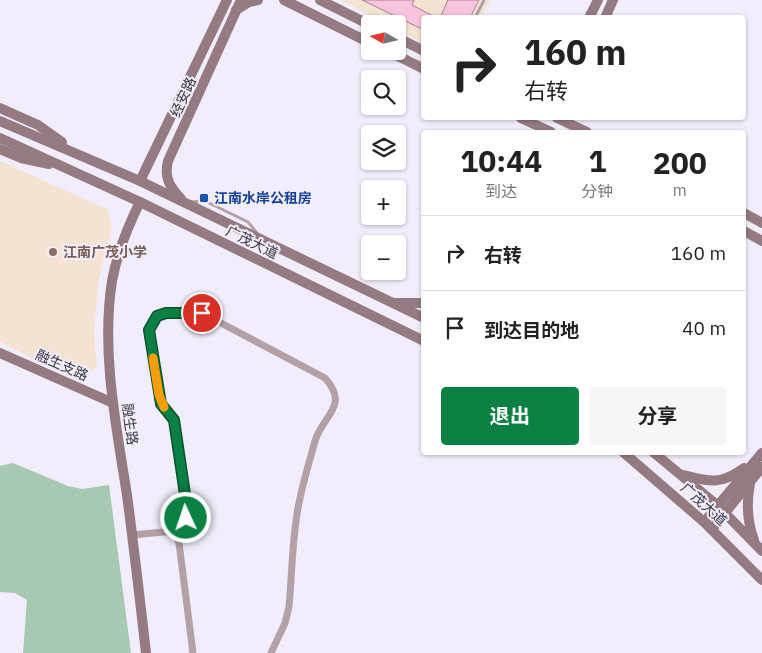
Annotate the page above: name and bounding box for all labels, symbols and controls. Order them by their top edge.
north arrow [361,15,406,60]
map controls [361,15,406,280]
text: 160 m [524,29,627,75]
icon: right [441,35,506,100]
button: search [361,70,406,115]
street label: 经安路 [166,74,200,120]
text: 右转 [524,76,568,105]
button: layers [361,125,406,170]
text: 10:44 [460,141,542,180]
text: 1 [588,141,606,180]
text: 200 [653,143,707,182]
button: + [361,180,406,225]
text: m [673,180,687,200]
text: 到达 [485,181,517,201]
text: 分钟 [581,181,613,201]
place label: 江南水岸公租房 [214,189,312,207]
marker: 江南水岸公租房 [198,192,210,204]
street label: 广茂大道 [223,222,281,262]
button: − [361,235,406,280]
icon: right [441,239,469,267]
text: 160 m [671,241,726,265]
place label: 江南广茂小学 [63,243,147,261]
text: 右转 [484,243,522,267]
marker: 江南广茂小学 [47,246,59,258]
pin [181,292,223,334]
icon: arrive [188,299,216,327]
icon: arrive [441,314,469,342]
text: 40 m [682,316,726,340]
text: 到达目的地 [484,318,579,342]
street label: 融生支路 [33,345,91,385]
button: 退出 [441,387,579,445]
button: 分享 [589,387,726,445]
street label: 融生路 [118,402,142,446]
street label: 广茂大道 [677,479,731,529]
position arrow [159,491,211,543]

